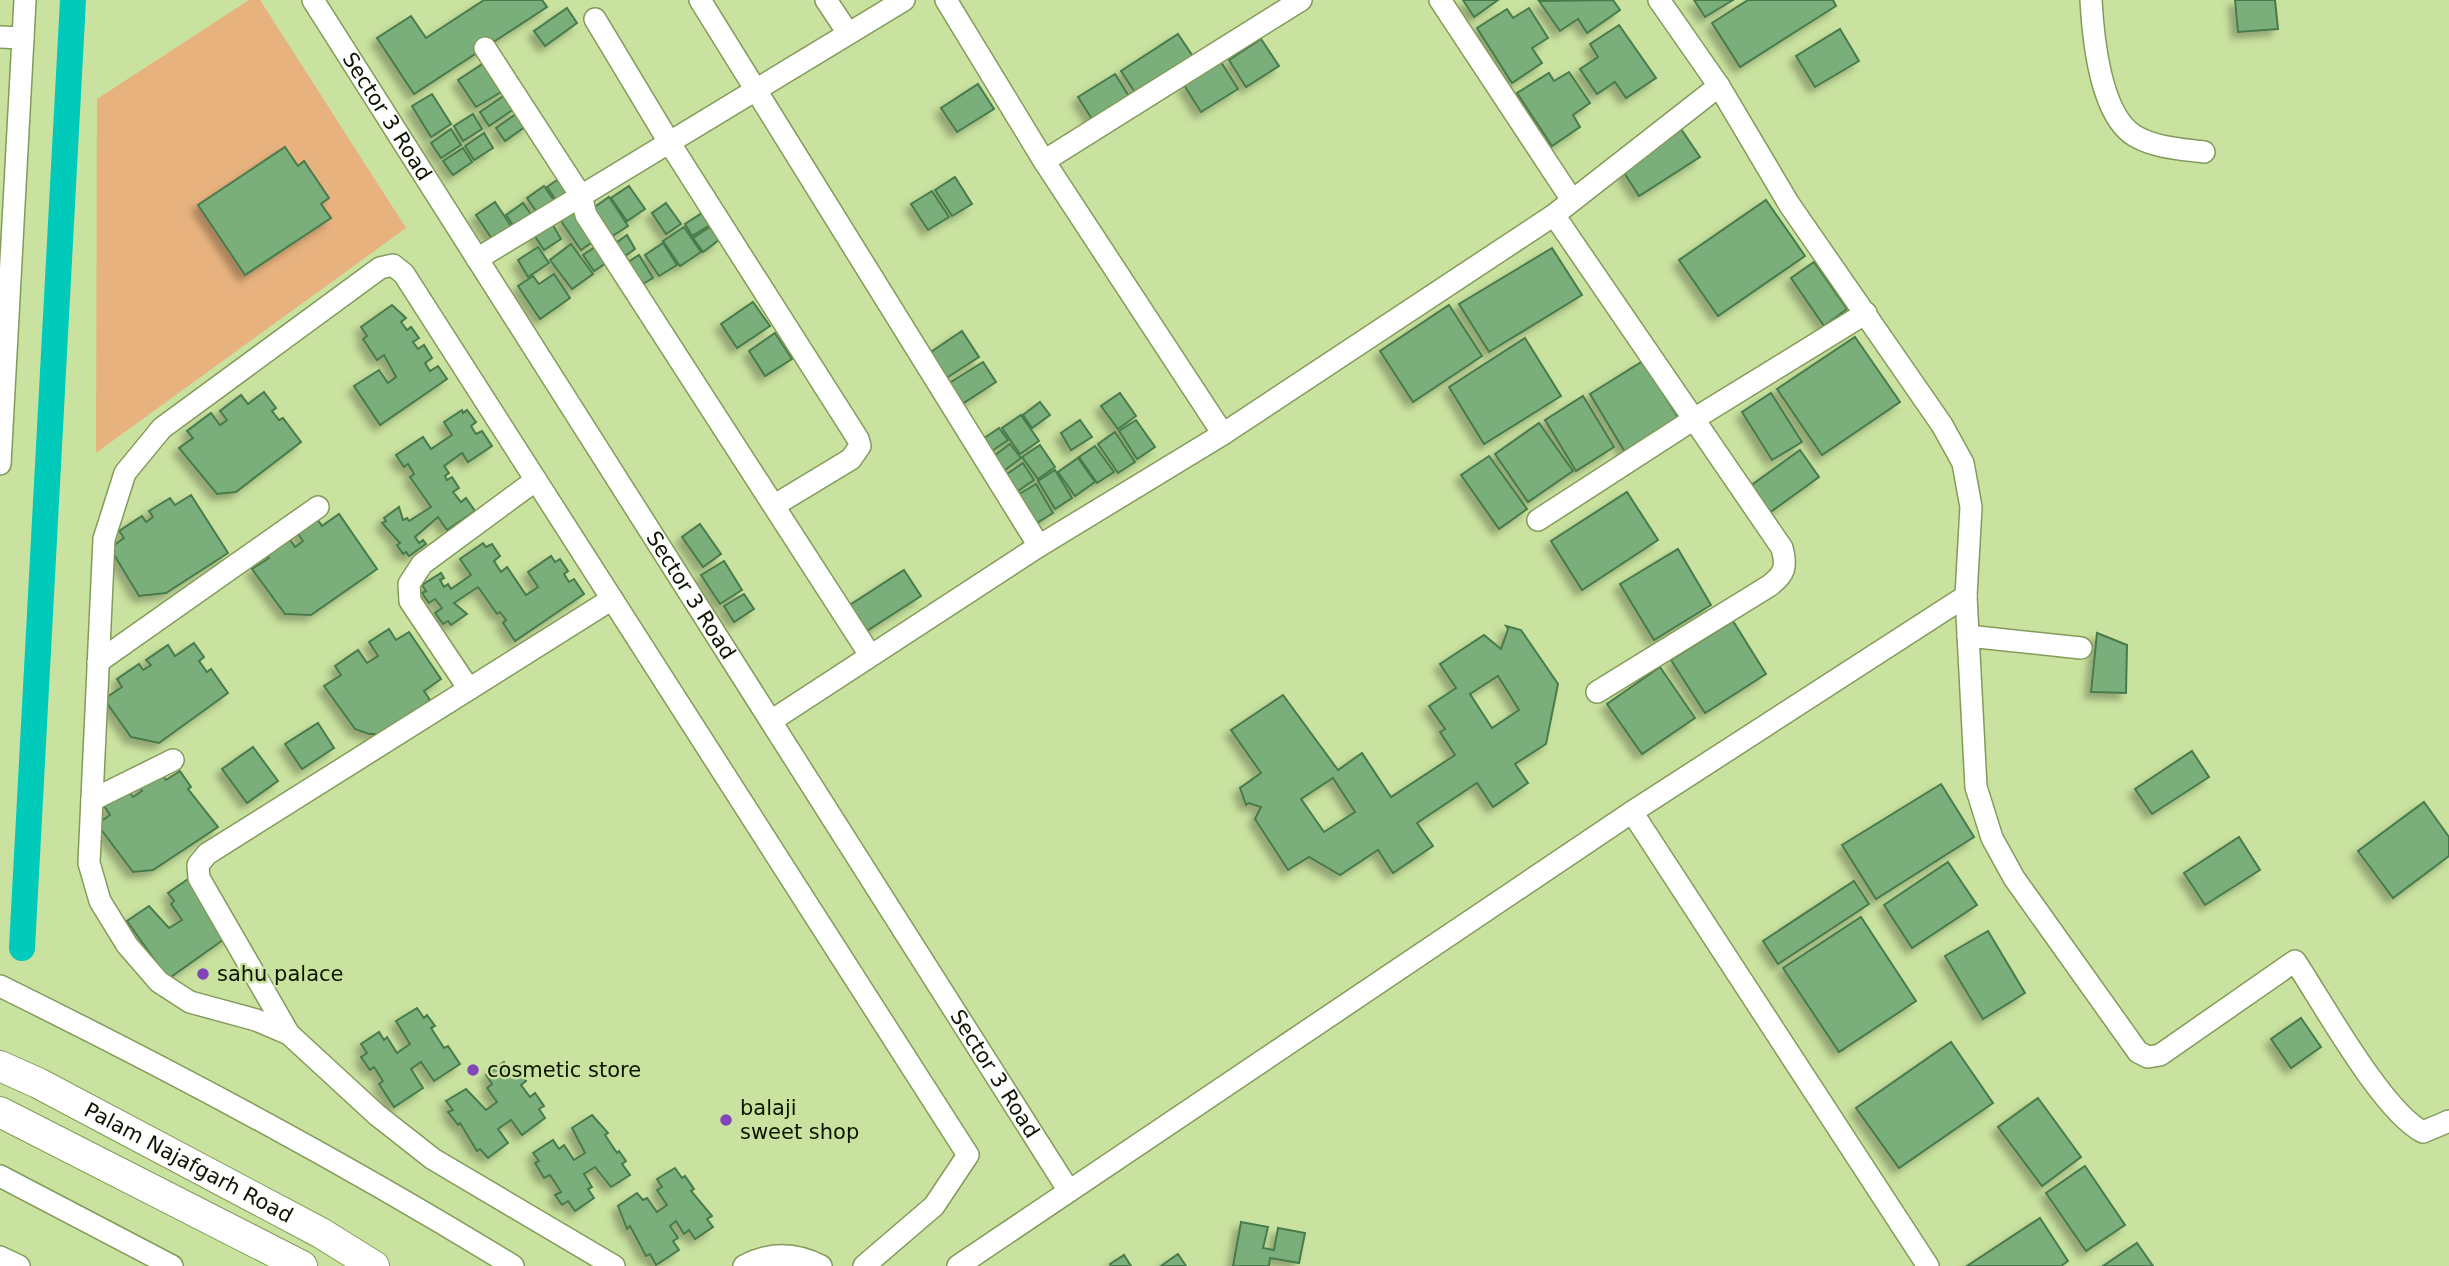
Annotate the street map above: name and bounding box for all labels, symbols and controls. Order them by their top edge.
street label: Sector 3 Road [337,48,436,185]
street label: Sector 3 Road [641,527,740,664]
place label: sahu palace [217,962,343,986]
marker: sahu palace [195,966,211,982]
street label: Sector 3 Road [945,1005,1044,1142]
place label: cosmetic store [487,1058,641,1082]
marker: cosmetic store [465,1062,481,1078]
place label: balaji sweet shop [740,1096,859,1144]
street label: Palam Najafgarh Road [80,1098,297,1228]
marker: balaji sweet shop [718,1112,734,1128]

